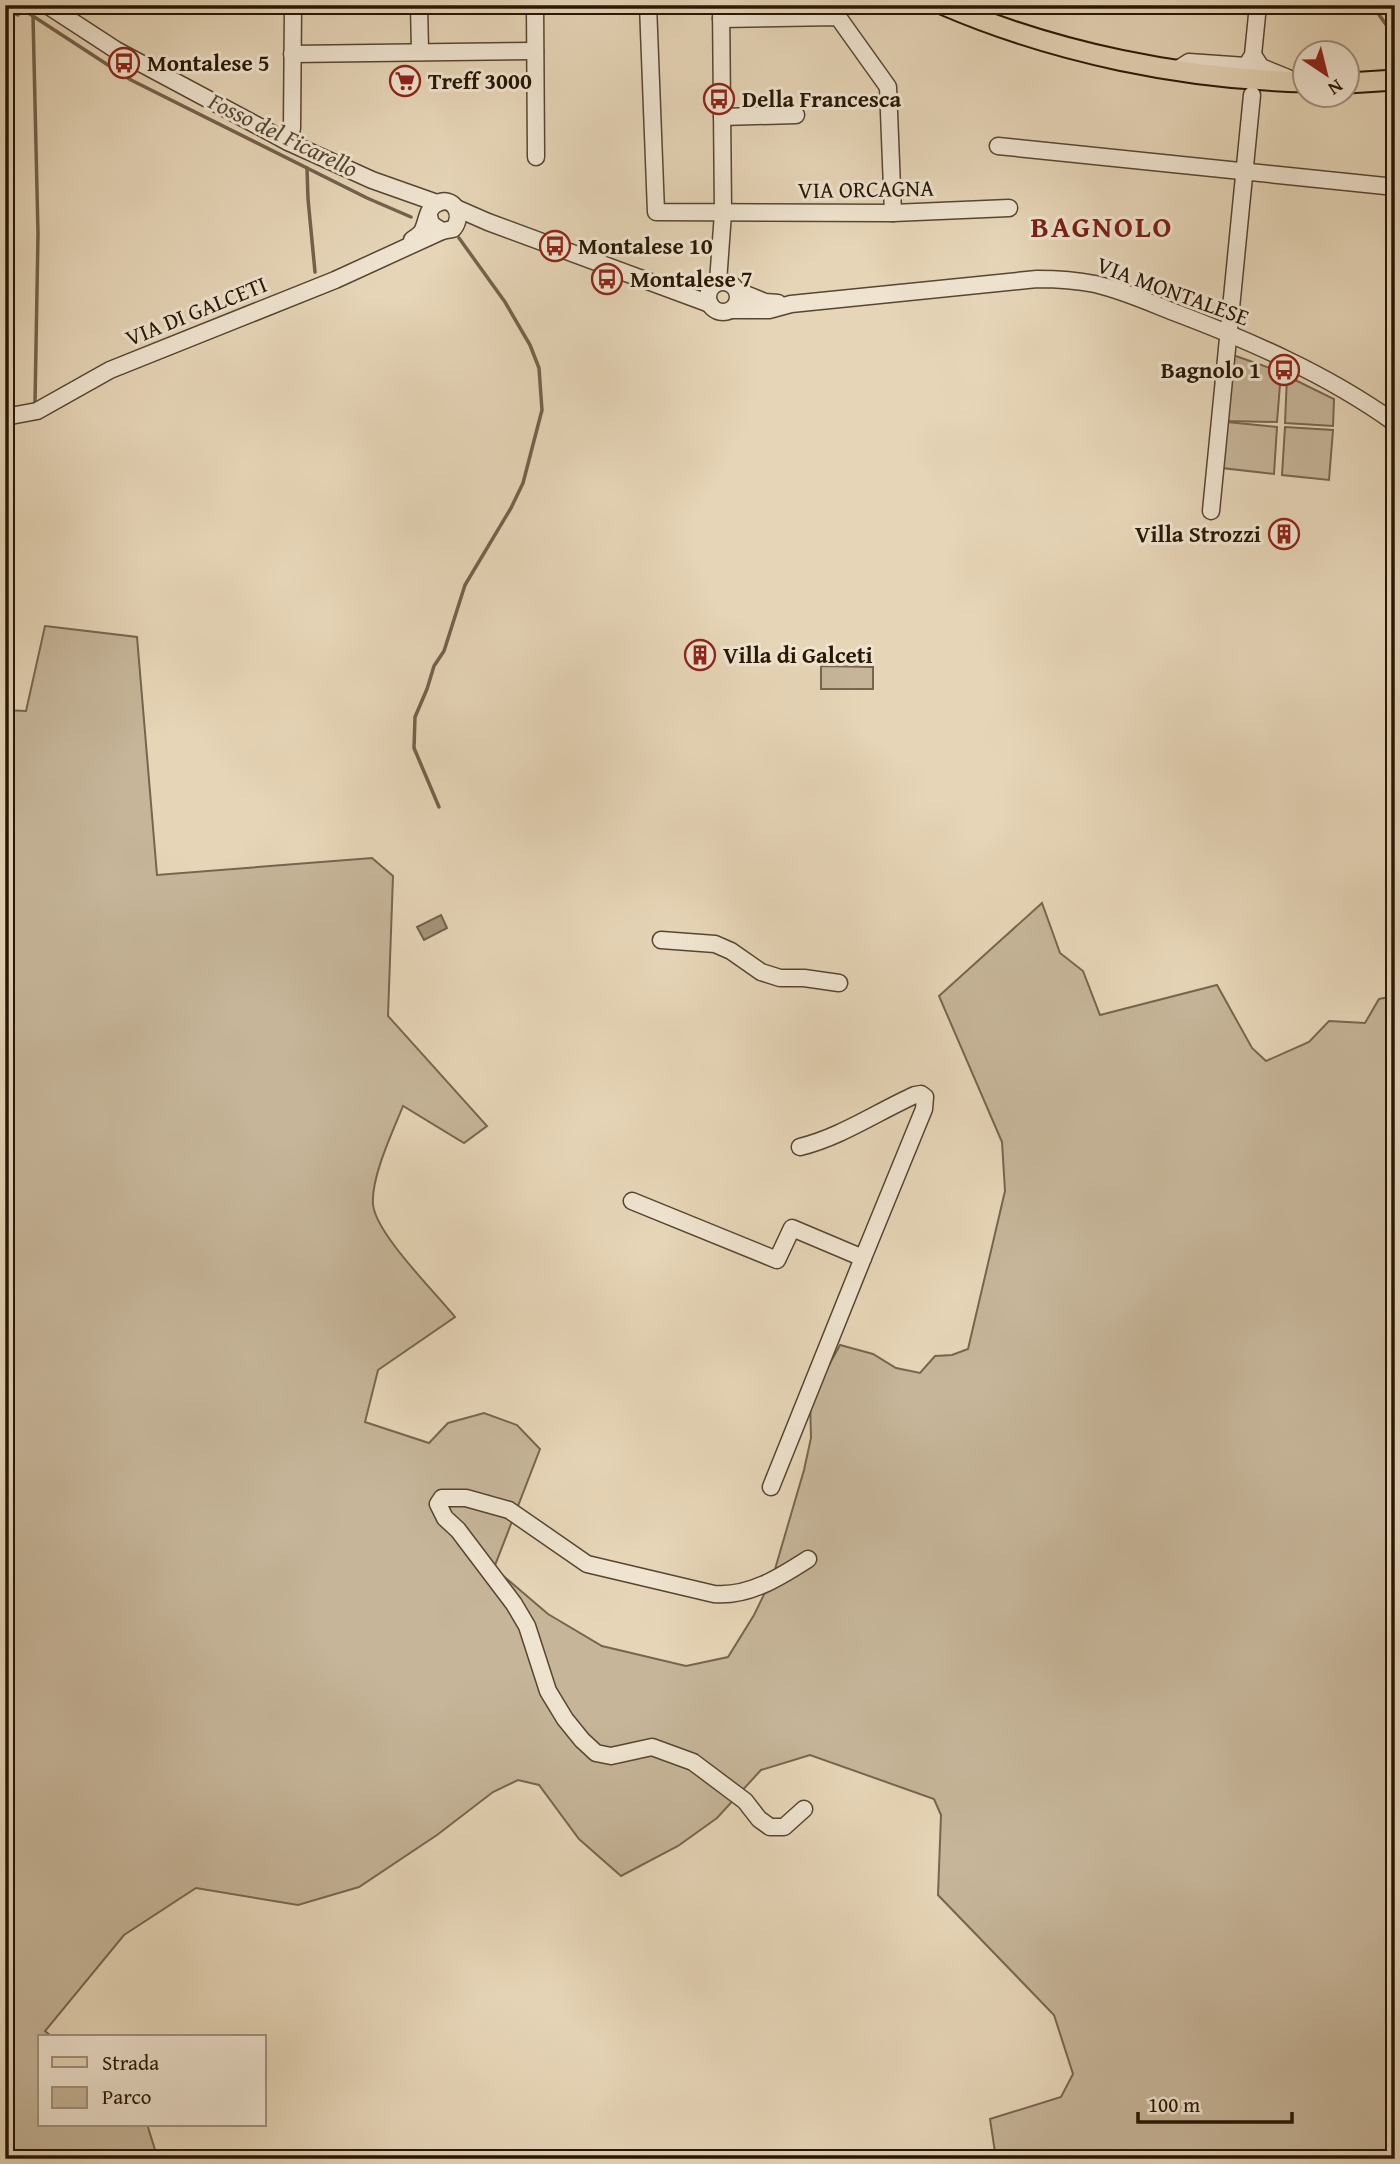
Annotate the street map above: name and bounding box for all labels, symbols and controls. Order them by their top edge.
north arrow [1292,38,1362,108]
bus stop icon: Montalese 5 [107,46,141,80]
place label: Montalese 5 [147,46,270,79]
supermarket icon: Treff 3000 [388,64,422,98]
place label: Treff 3000 [428,64,532,97]
text: N [1322,73,1349,103]
bus stop icon: Della Francesca [702,82,736,116]
place label: Della Francesca [742,82,901,115]
water label: Fosso del Ficarello [202,83,364,186]
street label: VIA ORCAGNA [798,171,934,206]
district label: BAGNOLO [1031,204,1173,248]
bus stop icon: Montalese 10 [538,229,572,263]
place label: Montalese 10 [578,229,713,262]
street label: VIA MONTALESE [1092,248,1254,333]
bus stop icon: Montalese 7 [590,262,624,296]
place label: Montalese 7 [630,262,753,295]
street label: VIA DI GALCETI [120,267,272,354]
place label: Bagnolo 1 [1161,353,1261,386]
bus stop icon: Bagnolo 1 [1267,353,1301,387]
place label: Villa Strozzi [1135,517,1261,550]
building icon: Villa Strozzi [1267,517,1301,551]
building icon: Villa di Galceti [683,638,717,672]
place label: Villa di Galceti [723,638,873,671]
legend [38,2035,266,2126]
text: Strada [102,2047,159,2078]
scale bar [1138,2080,1292,2124]
text: Parco [102,2081,152,2112]
text: 100 m [1148,2089,1200,2120]

